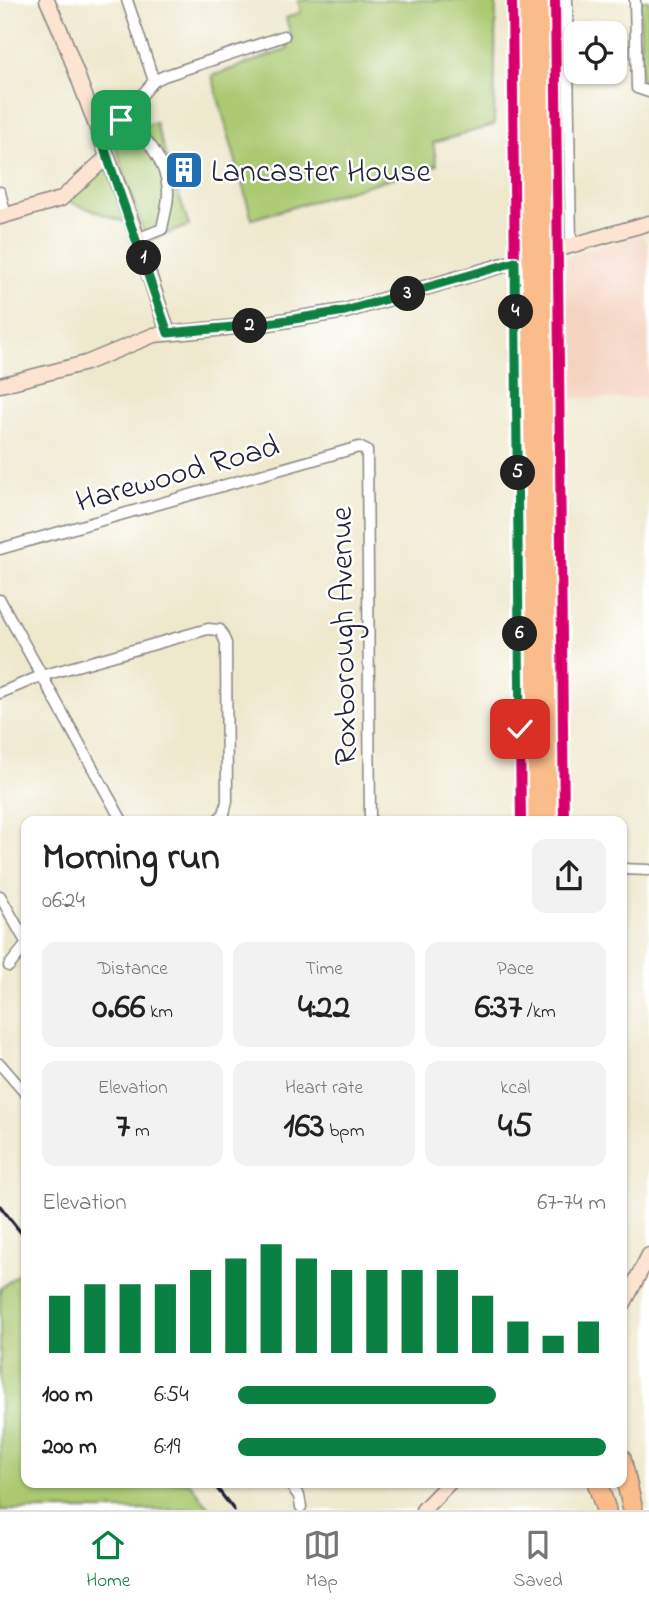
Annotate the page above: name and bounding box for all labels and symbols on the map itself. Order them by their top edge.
pin [91,90,151,150]
building icon: Lancaster House [163,149,205,191]
place label: Lancaster House [211,150,431,197]
pin: 1 [127,240,162,276]
pin: 3 [390,276,426,312]
pin: 4 [498,294,534,330]
pin: 2 [232,308,268,344]
street label: Harewood Road [71,424,285,527]
pin: 5 [500,456,536,490]
street label: Roxborough Avenue [320,505,371,766]
pin: 6 [503,616,538,652]
pin [490,699,550,759]

